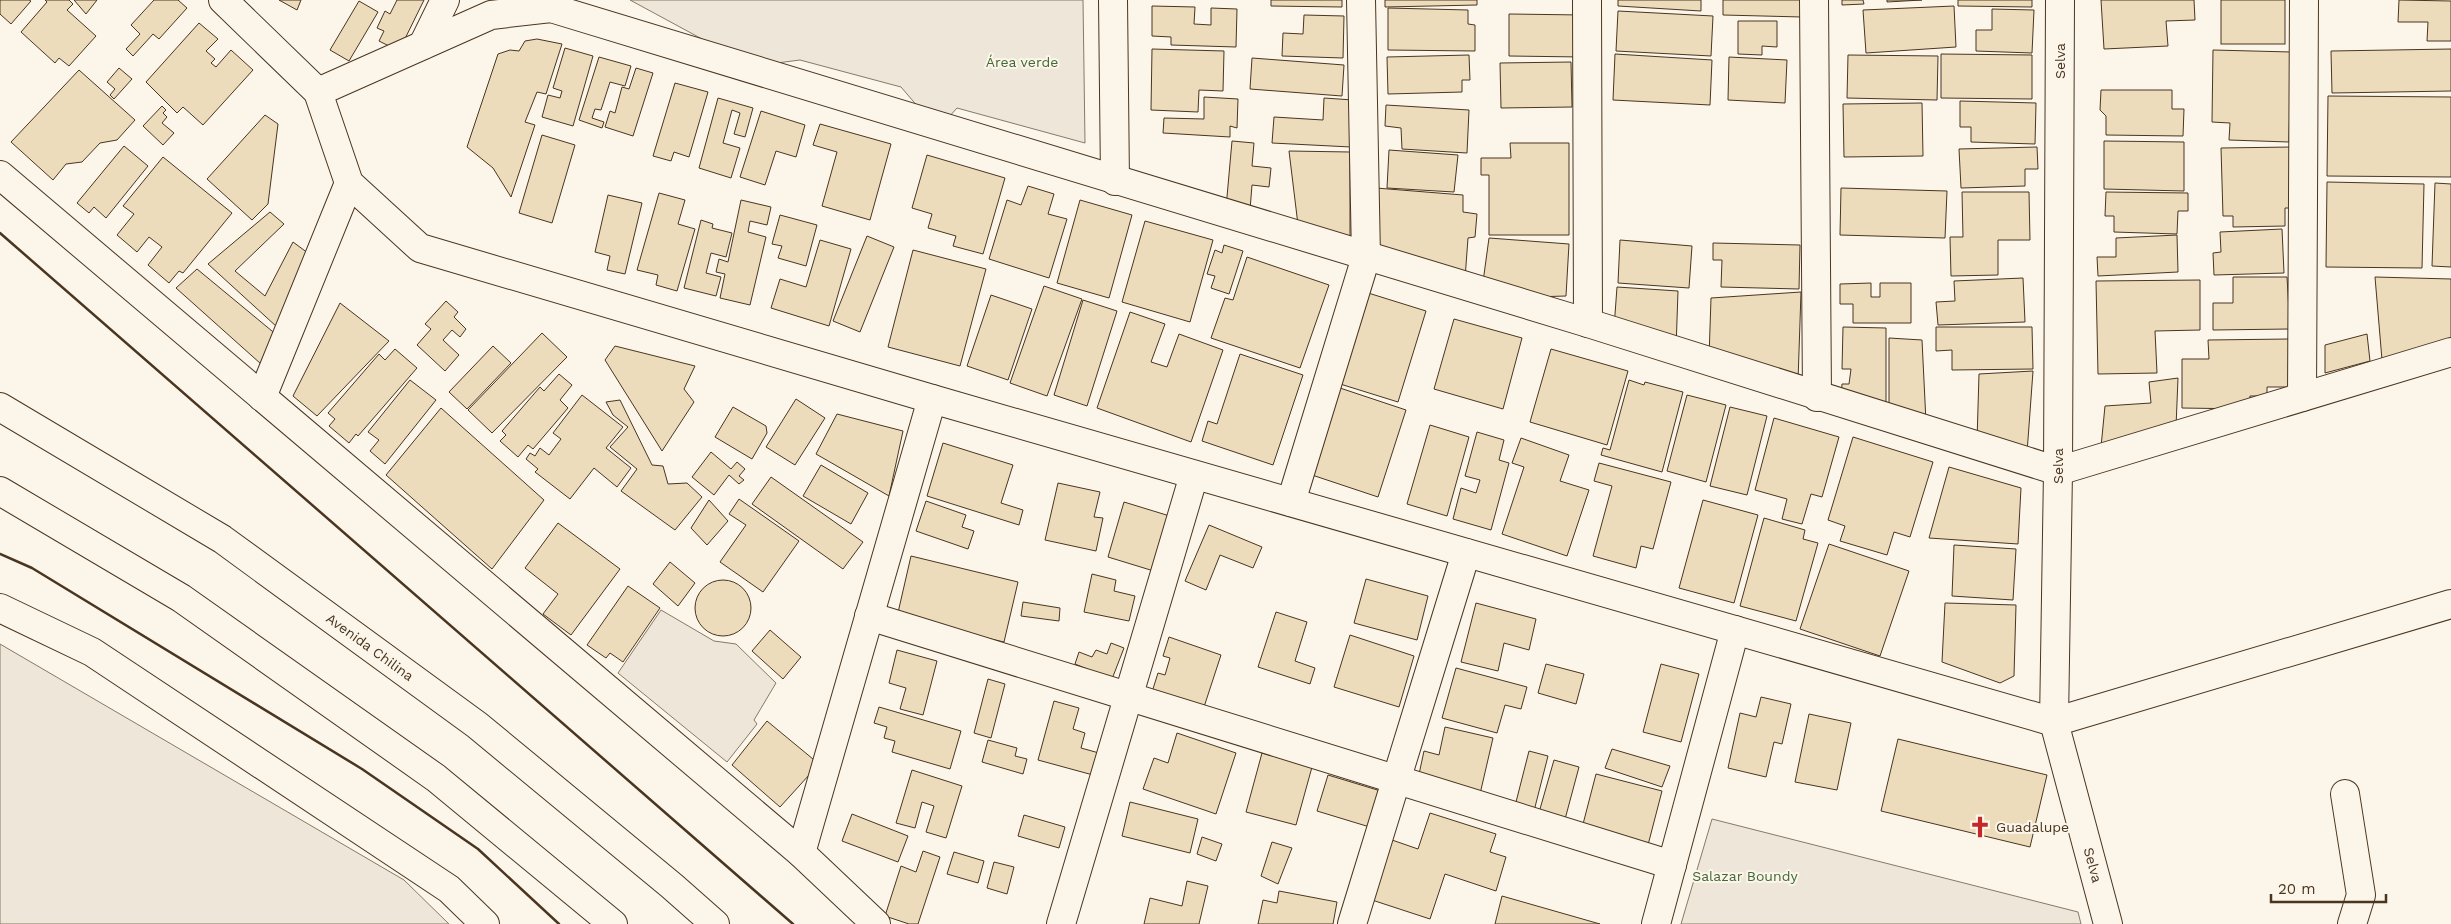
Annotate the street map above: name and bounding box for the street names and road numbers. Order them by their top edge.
street label: Selva [2052,43,2068,79]
street label: Selva [2050,448,2066,484]
street label: Avenida Chilina [323,610,417,684]
street label: Selva [2081,846,2105,885]

